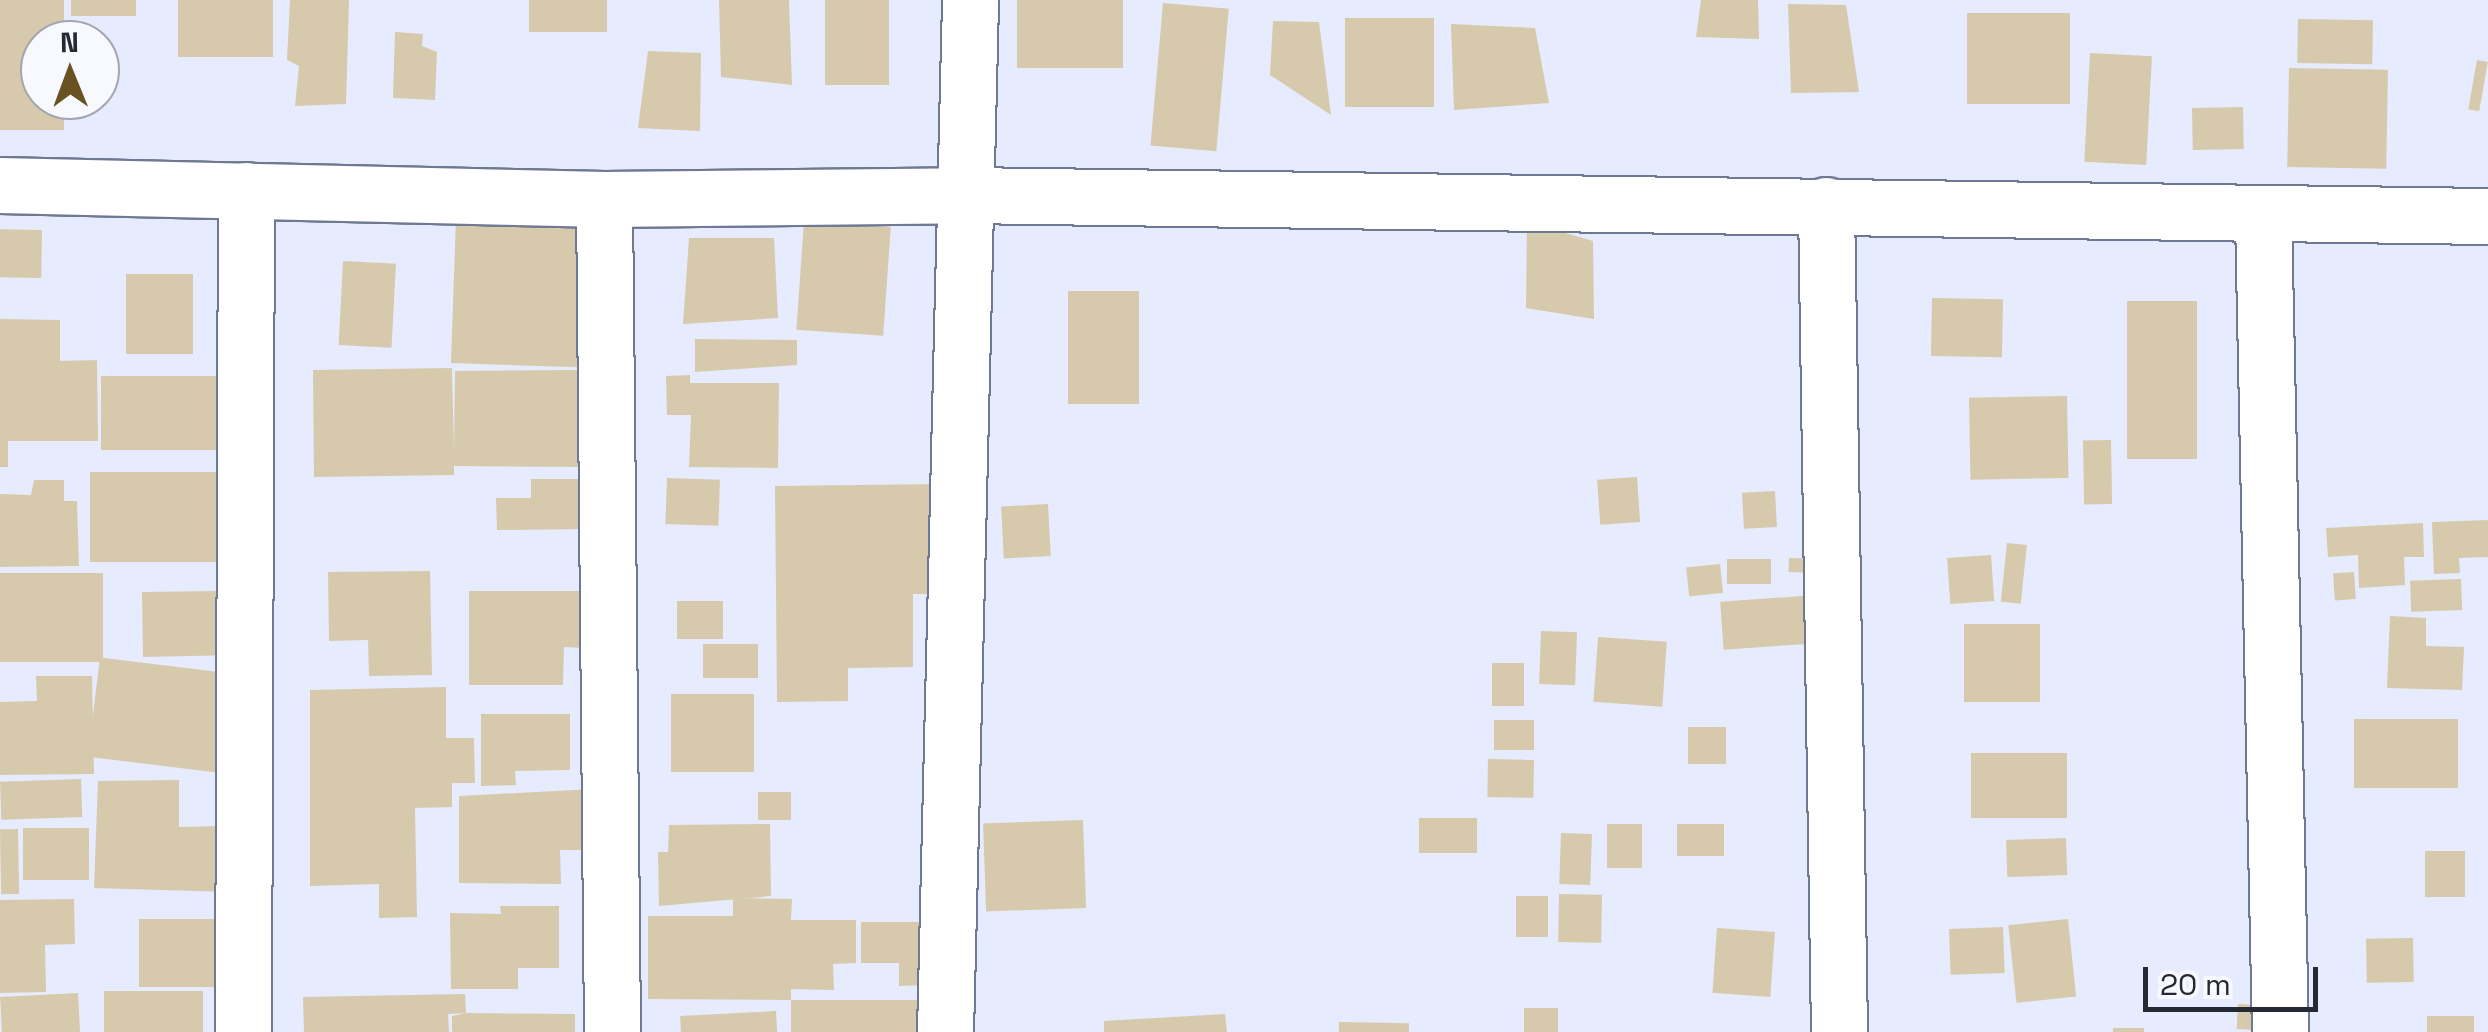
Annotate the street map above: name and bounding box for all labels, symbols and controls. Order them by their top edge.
north arrow [20,20,120,120]
text: N [60,24,79,60]
scale bar [2148,947,2323,1009]
text: 20 m [2160,965,2231,1004]

